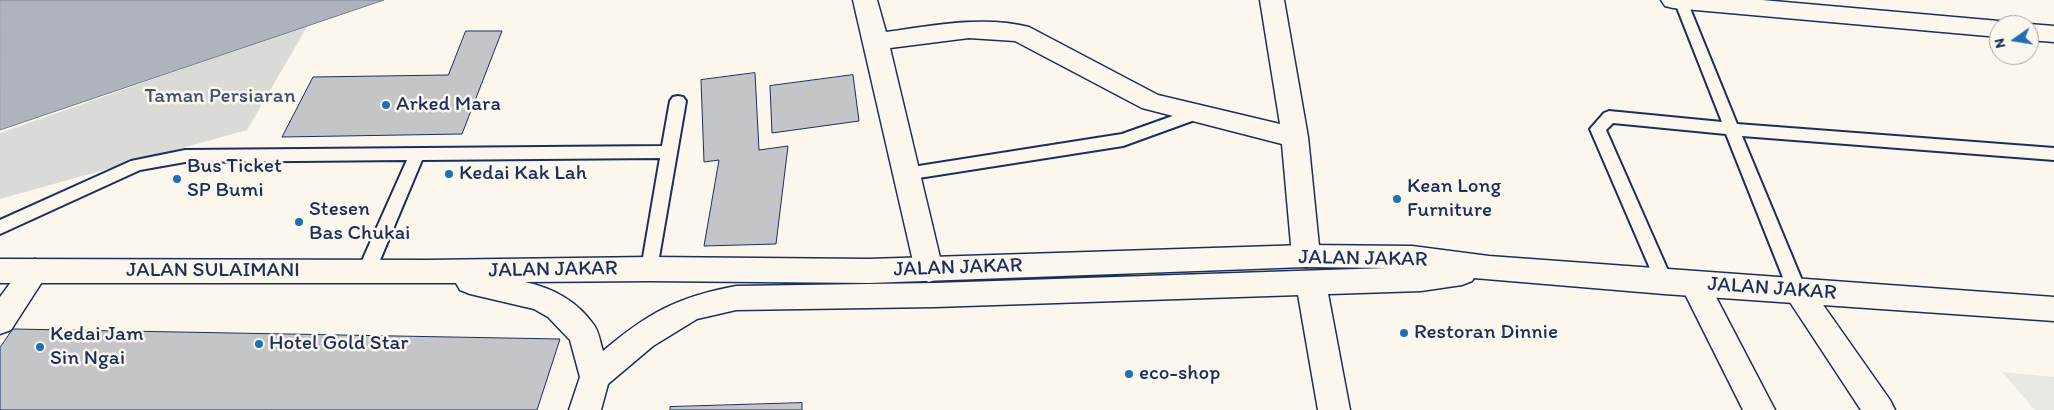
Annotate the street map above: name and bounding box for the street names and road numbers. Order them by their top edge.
street label: JALAN JAKAR [1298,245,1428,273]
street label: JALAN JAKAR [893,253,1023,283]
street label: JALAN JAKAR [488,256,618,284]
street label: JALAN SULAIMANI [126,258,300,284]
street label: JALAN JAKAR [1707,272,1837,306]

